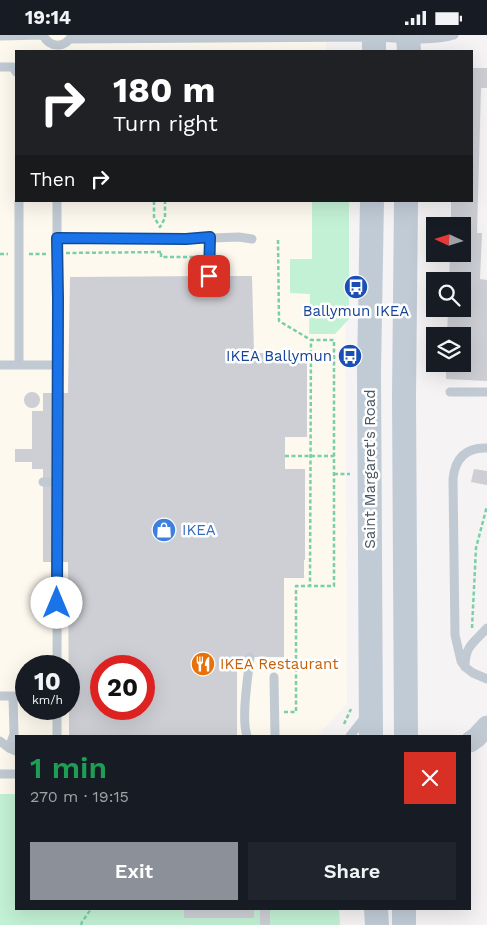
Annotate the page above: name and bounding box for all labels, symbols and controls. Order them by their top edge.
text: 19:14 [25,6,71,29]
text: 180 m [113,69,216,111]
icon: right [30,70,95,135]
text: Turn right [113,111,218,136]
icon: right [86,165,114,193]
text: Then [30,168,76,191]
north arrow [426,217,471,263]
map controls [426,217,471,372]
pin [188,255,230,297]
icon: arrive [195,262,223,290]
button: search [426,272,471,317]
bus stop icon: Ballymun IKEA [343,274,369,300]
place label: Ballymun IKEA [303,302,409,320]
button: layers [426,327,471,372]
bus stop icon: IKEA Ballymun [337,343,363,369]
place label: IKEA Ballymun [226,347,332,365]
street label: Saint Margaret's Road [361,389,379,549]
shop icon: IKEA [151,517,177,543]
place label: IKEA [182,521,216,539]
position arrow [30,576,82,628]
restaurant icon: IKEA Restaurant [190,651,216,677]
speed limit sign: 20 [90,655,155,720]
place label: IKEA Restaurant [220,655,339,673]
text: 10 [34,667,61,696]
text: km/h [32,693,63,707]
text: 1 min [30,750,107,785]
button: close [404,752,456,804]
text: 270 m · 19:15 [30,787,129,806]
button: Exit [30,842,238,900]
button: Share [248,842,456,900]

